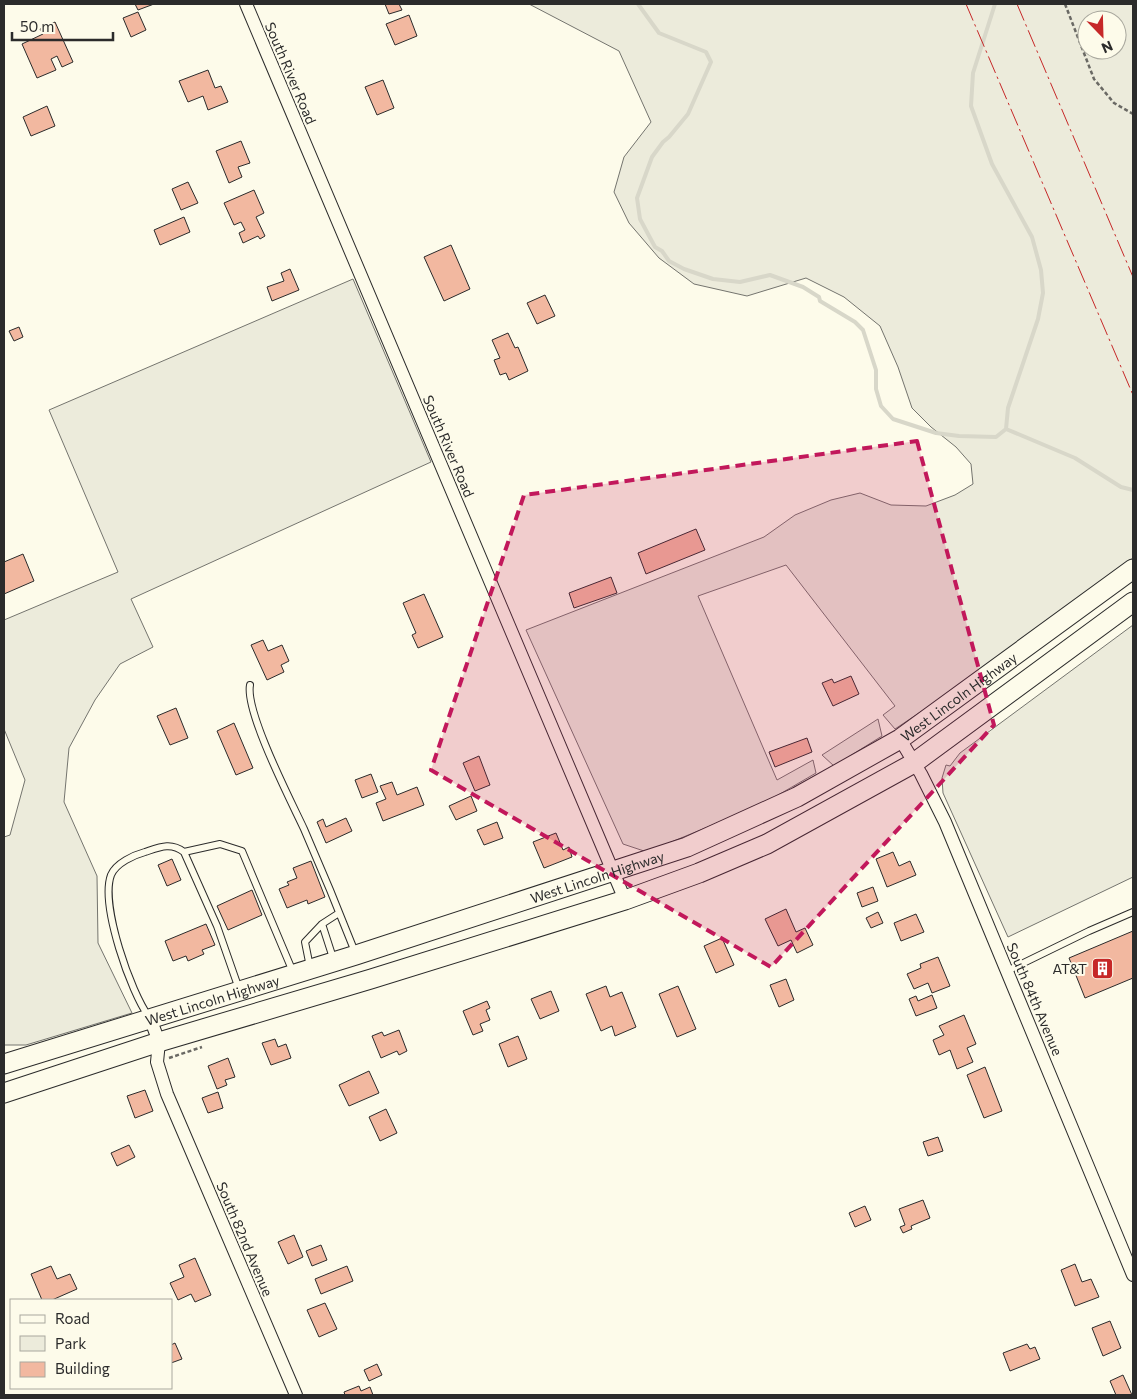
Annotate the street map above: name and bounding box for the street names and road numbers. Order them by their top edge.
street label: South River Road [262,19,320,127]
street label: South River Road [420,392,478,500]
street label: West Lincoln Highway [897,648,1020,744]
street label: West Lincoln Highway [528,847,666,906]
street label: South 84th Avenue [1004,940,1066,1058]
street label: West Lincoln Highway [143,971,282,1028]
street label: South 82nd Avenue [213,1179,277,1299]

